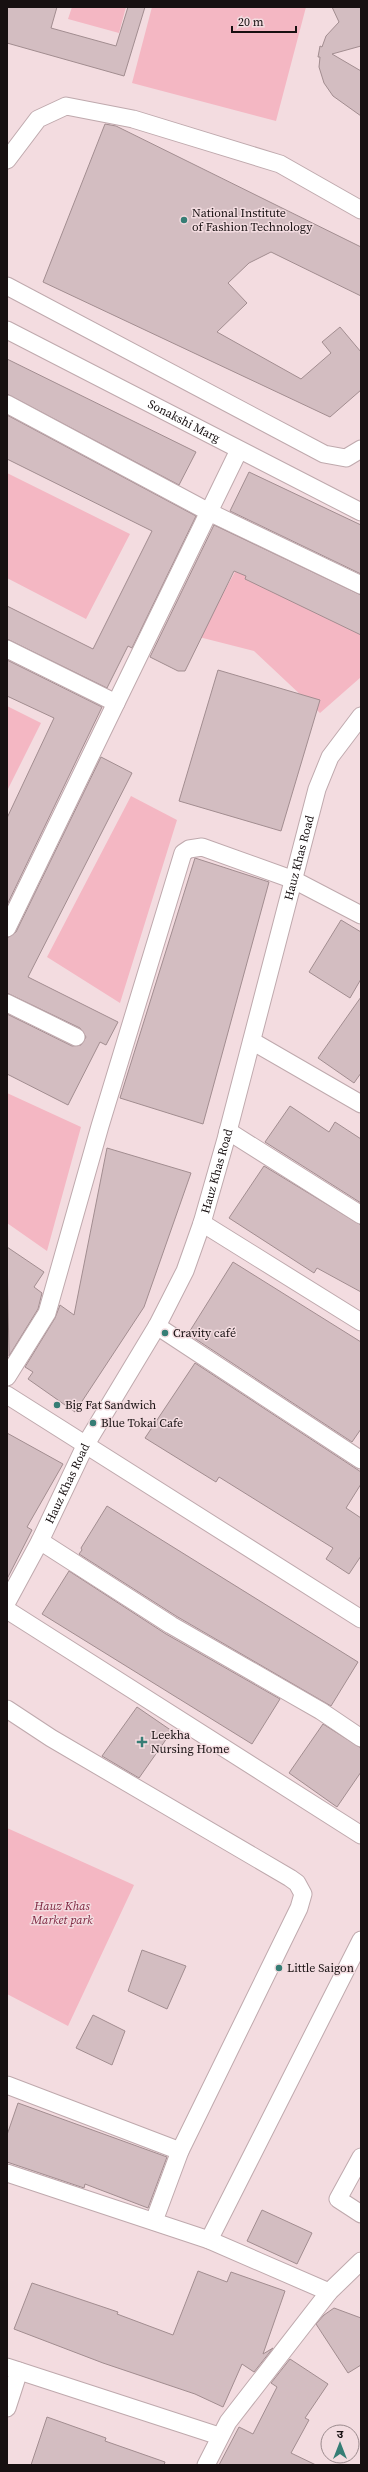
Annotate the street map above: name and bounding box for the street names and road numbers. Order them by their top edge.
street label: Sonakshi Marg [145,396,223,446]
street label: Hauz Khas Road [280,813,318,902]
street label: Hauz Khas Road [197,1127,236,1215]
street label: Hauz Khas Road [41,1441,93,1526]

